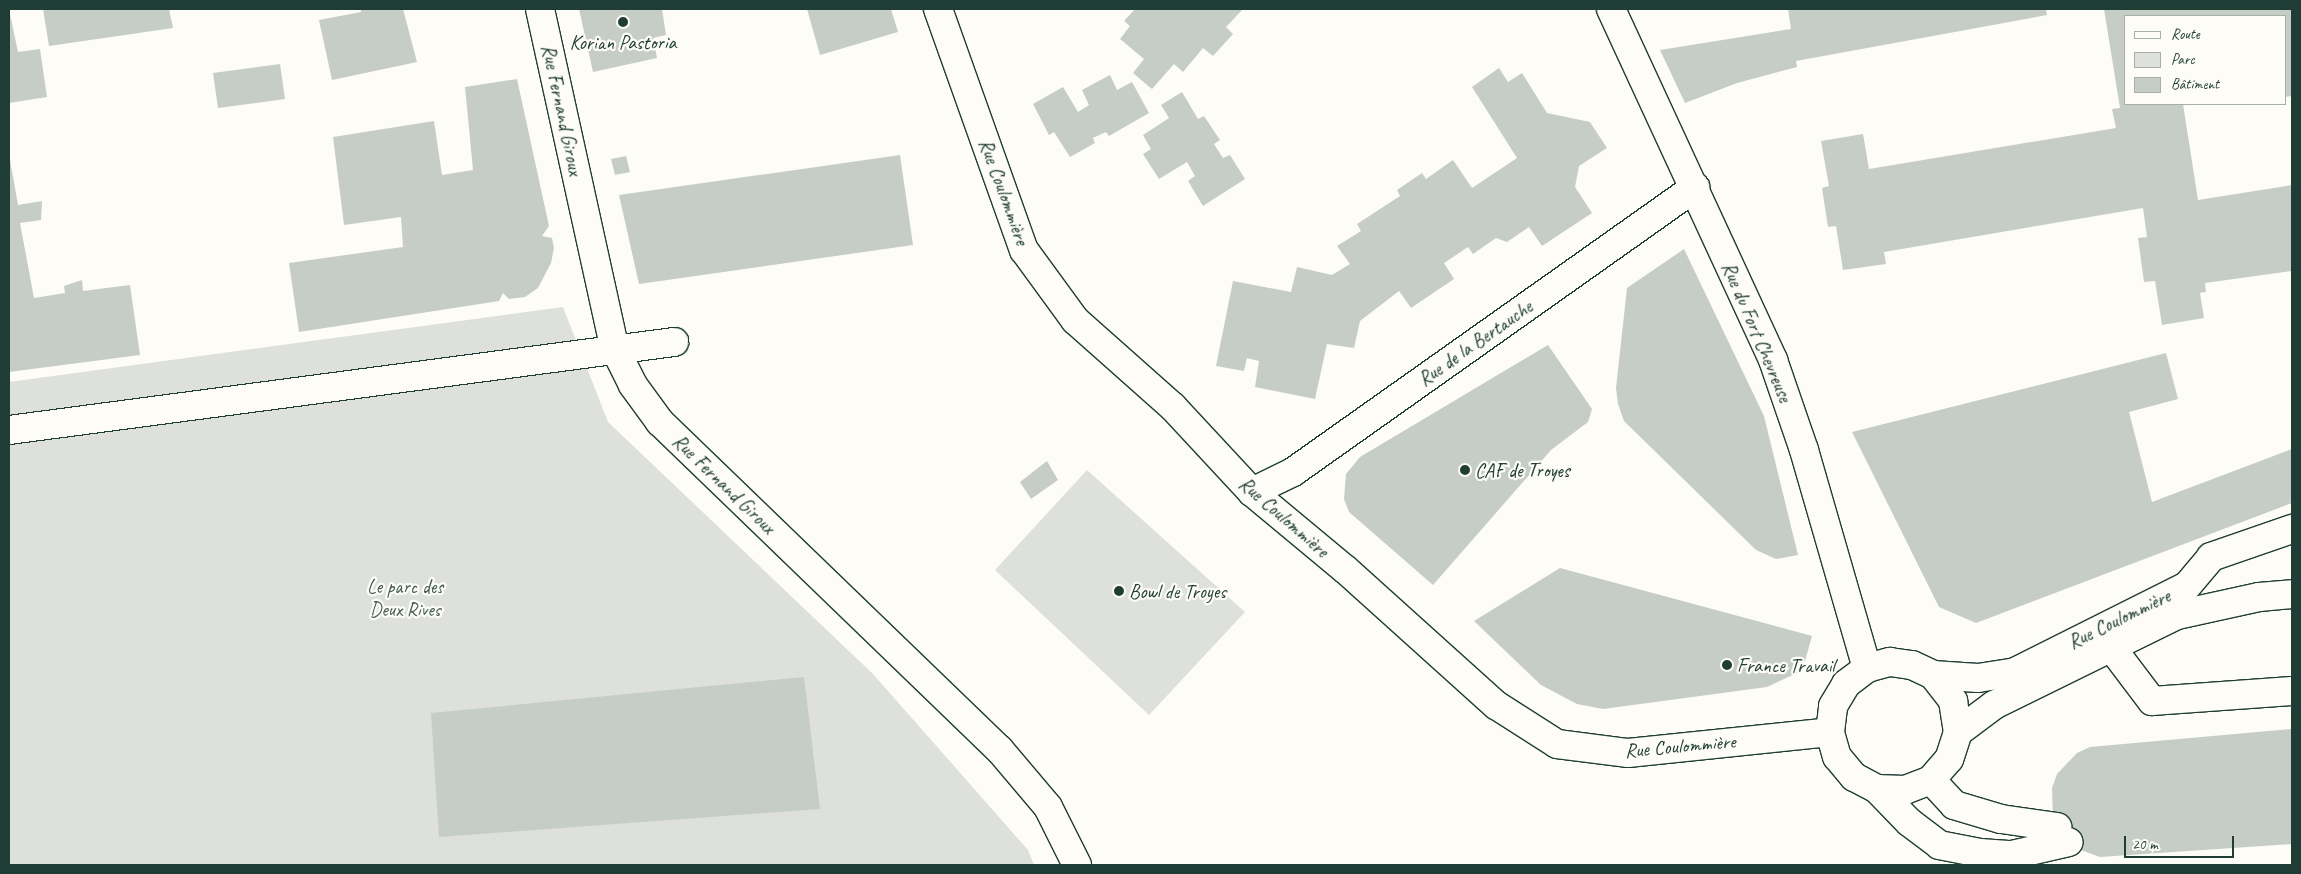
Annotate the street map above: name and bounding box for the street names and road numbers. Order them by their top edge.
street label: Rue Fernand Giroux [537,43,587,177]
street label: Rue Coulommière [974,136,1034,248]
street label: Rue du Fort Chevreuse [1717,259,1797,405]
street label: Rue de la Bertauche [1413,295,1537,391]
street label: Rue Fernand Giroux [668,429,780,539]
street label: Rue Coulommière [1234,472,1334,562]
street label: Rue Coulommière [2064,584,2174,654]
street label: Rue Coulommière [1624,729,1736,763]

